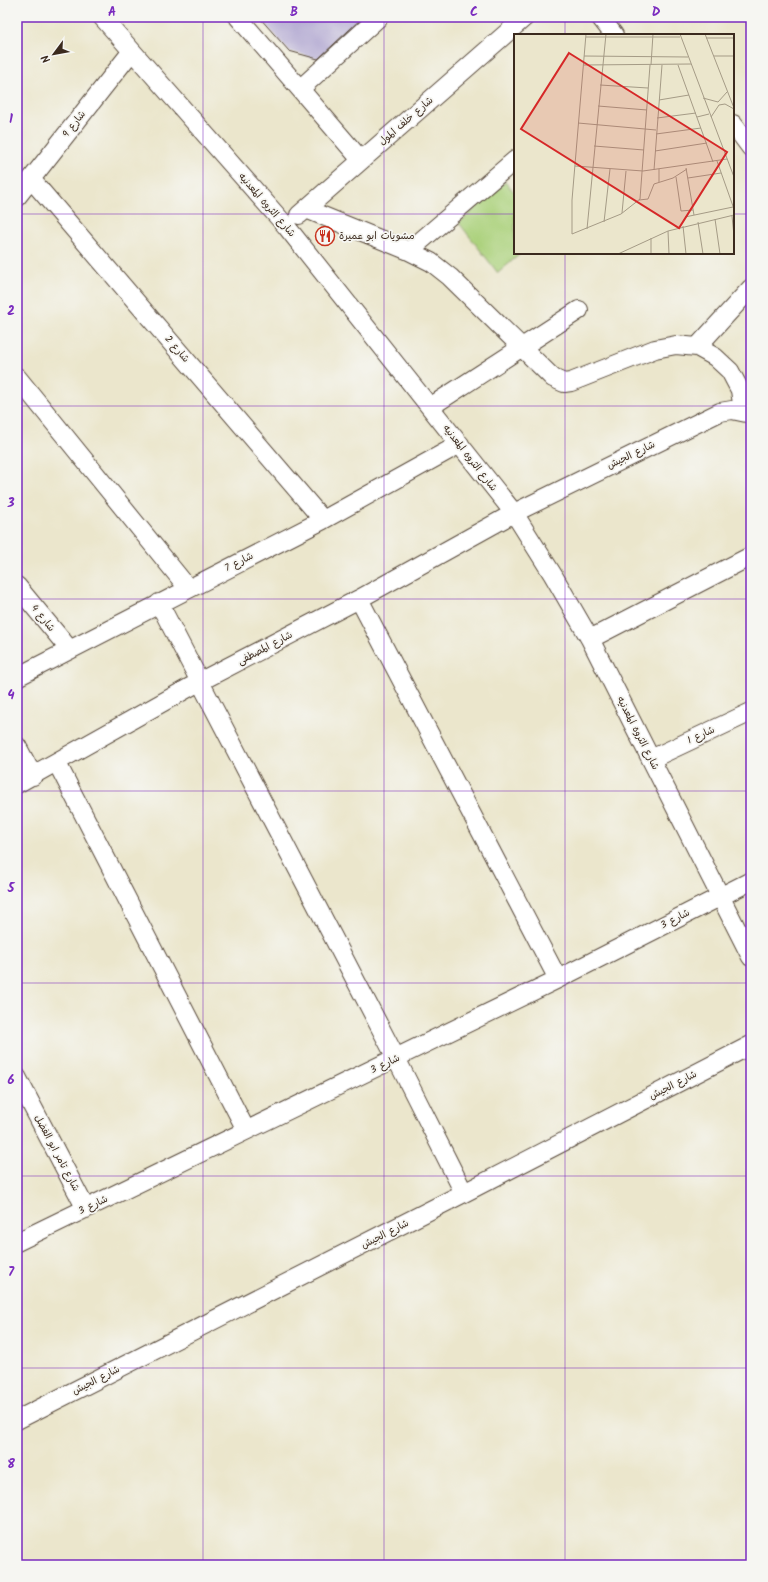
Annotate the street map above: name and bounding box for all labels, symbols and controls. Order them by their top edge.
text: A [108,2,116,23]
text: B [290,2,298,23]
text: C [470,2,478,23]
text: D [652,2,661,23]
north arrow [34,34,74,74]
inset map [514,34,734,254]
text: N [37,51,56,66]
street label: شارع خلف المول [375,92,437,149]
street label: شارع 9 [58,107,90,141]
text: 1 [9,109,13,130]
street label: شارع الثروه المعدنيه [234,169,300,241]
restaurant icon: مشويات ابو عميرة [314,225,336,247]
place label: مشويات ابو عميرة [339,228,415,244]
text: 2 [7,301,15,322]
street label: شارع 2 [161,332,194,366]
street label: شارع الثروه المعدنيه [439,421,501,495]
street label: شارع الجيش [604,436,658,474]
text: 3 [6,493,15,514]
street label: شارع 7 [222,548,256,576]
street label: شارع 4 [27,601,59,635]
street label: شارع المصطفى [235,627,296,669]
text: 4 [7,685,15,706]
street label: شارع الثروه المعدنيه [613,693,664,773]
street label: شارع 1 [685,722,718,748]
text: 5 [7,878,16,899]
street label: شارع 3 [657,905,693,933]
street label: شارع 3 [367,1050,403,1078]
street label: شارع الجيش [646,1066,700,1104]
text: 6 [7,1070,15,1091]
street label: شارع تامر ابو الفضل [30,1112,84,1194]
street label: شارع 3 [75,1191,111,1219]
street label: شارع الجيش [358,1215,412,1253]
text: 7 [8,1262,15,1283]
street label: شارع الجيش [69,1361,123,1399]
text: 8 [7,1454,15,1475]

